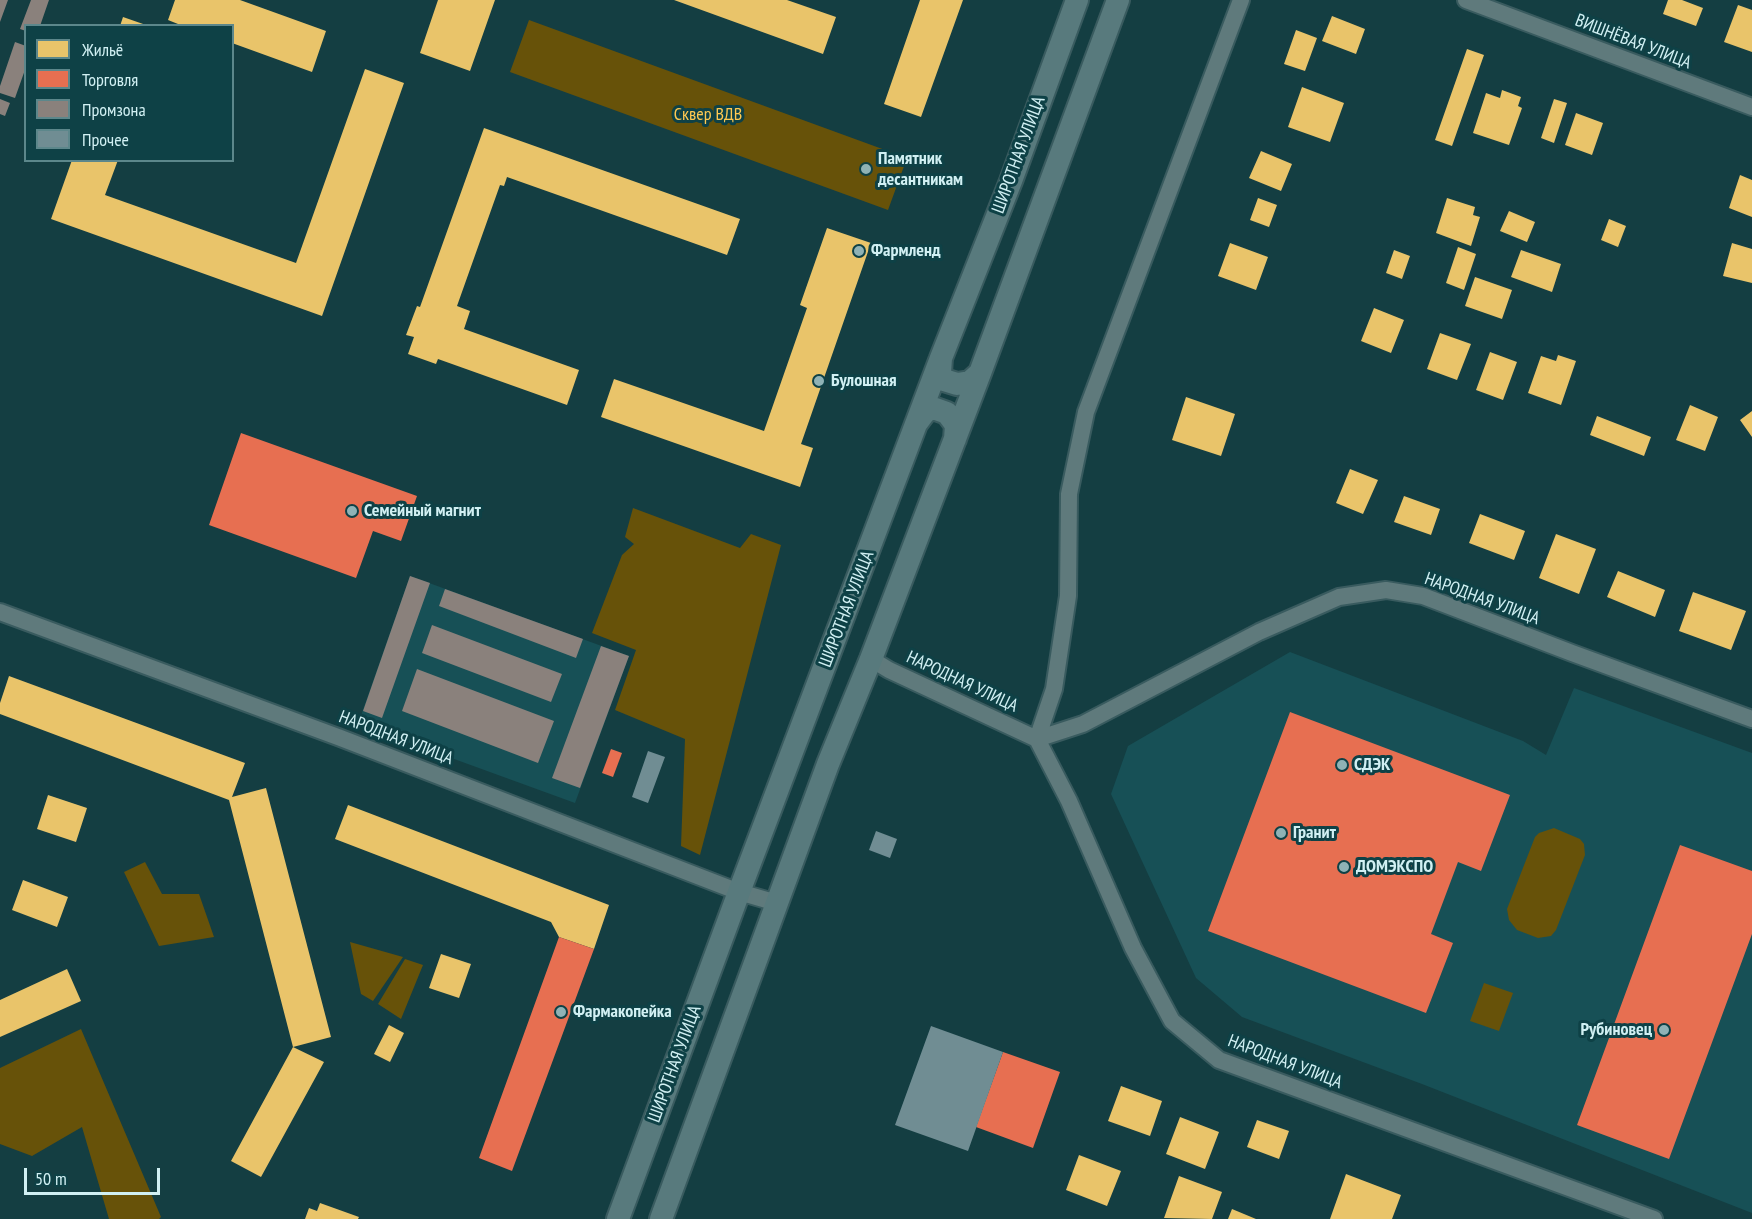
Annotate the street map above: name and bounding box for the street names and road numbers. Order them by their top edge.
street label: ВИШНЁВАЯ УЛИЦА [1572,10,1694,74]
street label: ШИРОТНАЯ УЛИЦА [988,94,1050,216]
street label: ШИРОТНАЯ УЛИЦА [815,548,879,670]
street label: НАРОДНАЯ УЛИЦА [1422,568,1542,630]
street label: НАРОДНАЯ УЛИЦА [903,647,1021,717]
street label: НАРОДНАЯ УЛИЦА [336,706,456,770]
street label: ШИРОТНАЯ УЛИЦА [644,1003,706,1125]
street label: НАРОДНАЯ УЛИЦА [1225,1030,1345,1094]

